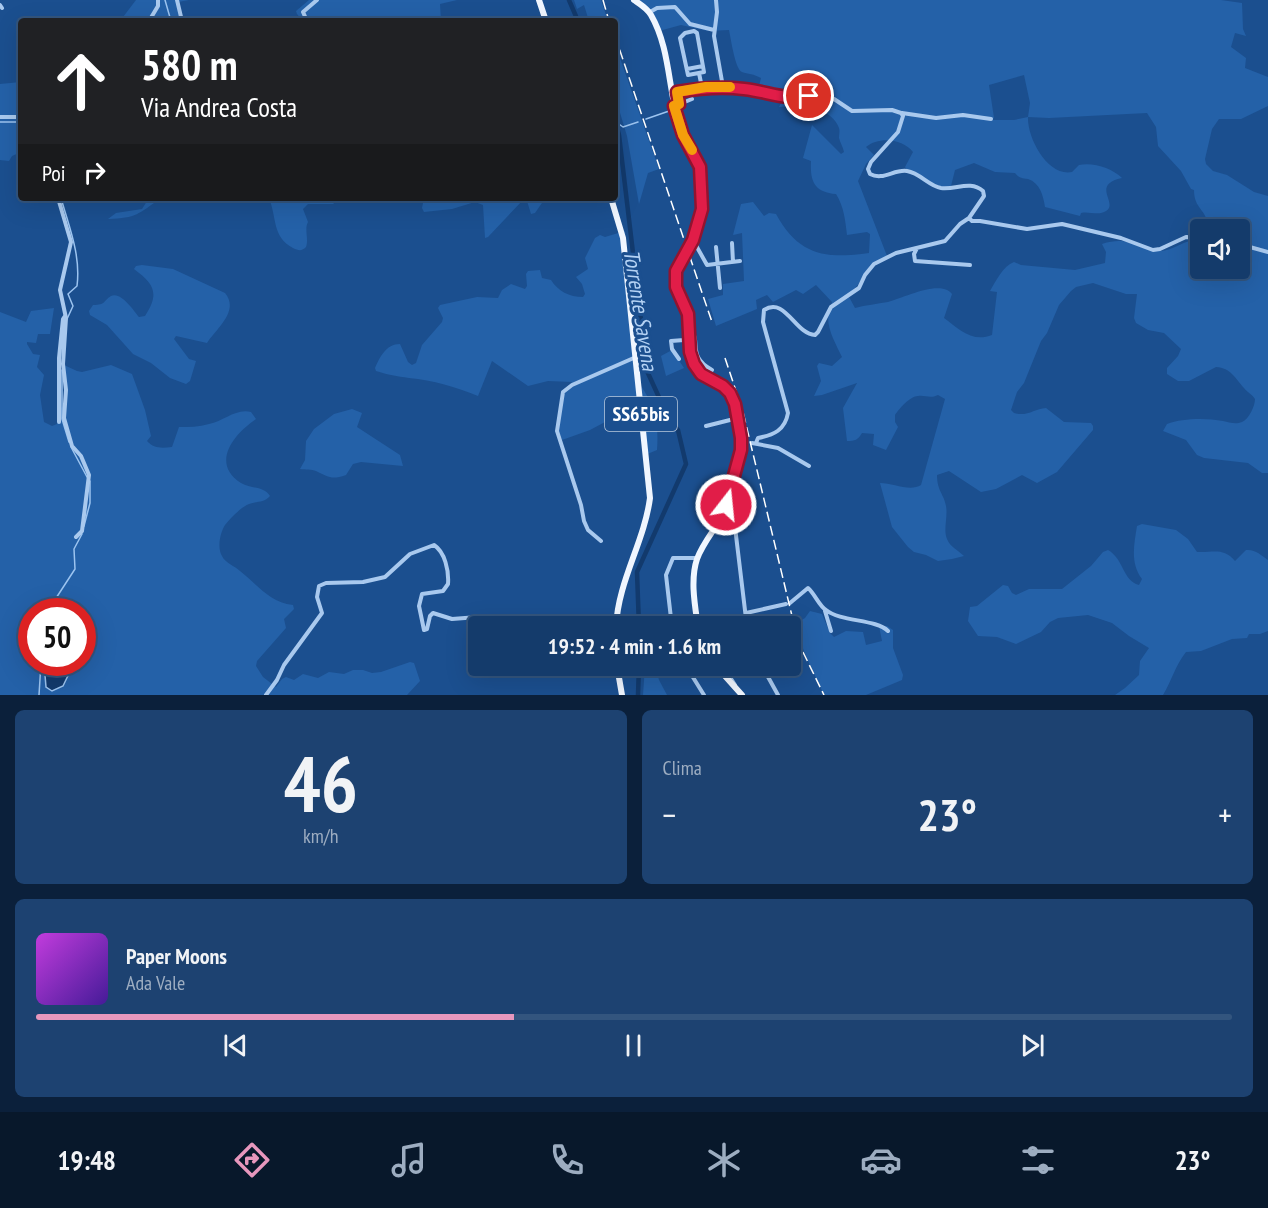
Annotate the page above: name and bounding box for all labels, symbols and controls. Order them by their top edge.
text: 580 m [141,37,238,92]
icon: ahead [42,42,120,120]
pin [783,70,834,121]
icon: arrive [792,79,825,112]
text: Via Andrea Costa [141,90,297,124]
icon: right [78,156,111,189]
text: Poi [42,159,66,187]
map controls [1190,219,1250,279]
button: sound [1190,219,1250,279]
water label: Torrente Savena [618,248,665,374]
road number: SS65bis [605,397,677,431]
position arrow [694,473,758,537]
speed limit sign: 50 [18,598,96,676]
text: 19:52 · 4 min · 1.6 km [548,632,721,660]
text: 46 [283,733,358,834]
text: Clima [663,755,702,781]
text: 23° [918,785,977,843]
text: − [663,793,676,836]
text: + [1218,793,1232,836]
text: km/h [303,823,338,849]
text: Paper Moons [126,942,227,970]
text: Ada Vale [126,970,185,996]
icon: previous [219,1029,252,1062]
icon: pause [617,1029,650,1062]
icon: next [1016,1029,1049,1062]
icon: directions [231,1139,273,1181]
icon: music [388,1139,430,1181]
icon: phone [546,1139,588,1181]
icon: climate [703,1139,745,1181]
icon: car [860,1139,902,1181]
icon: filters [1017,1139,1059,1181]
text: 19:48 [58,1143,116,1177]
text: 23° [1175,1143,1210,1177]

